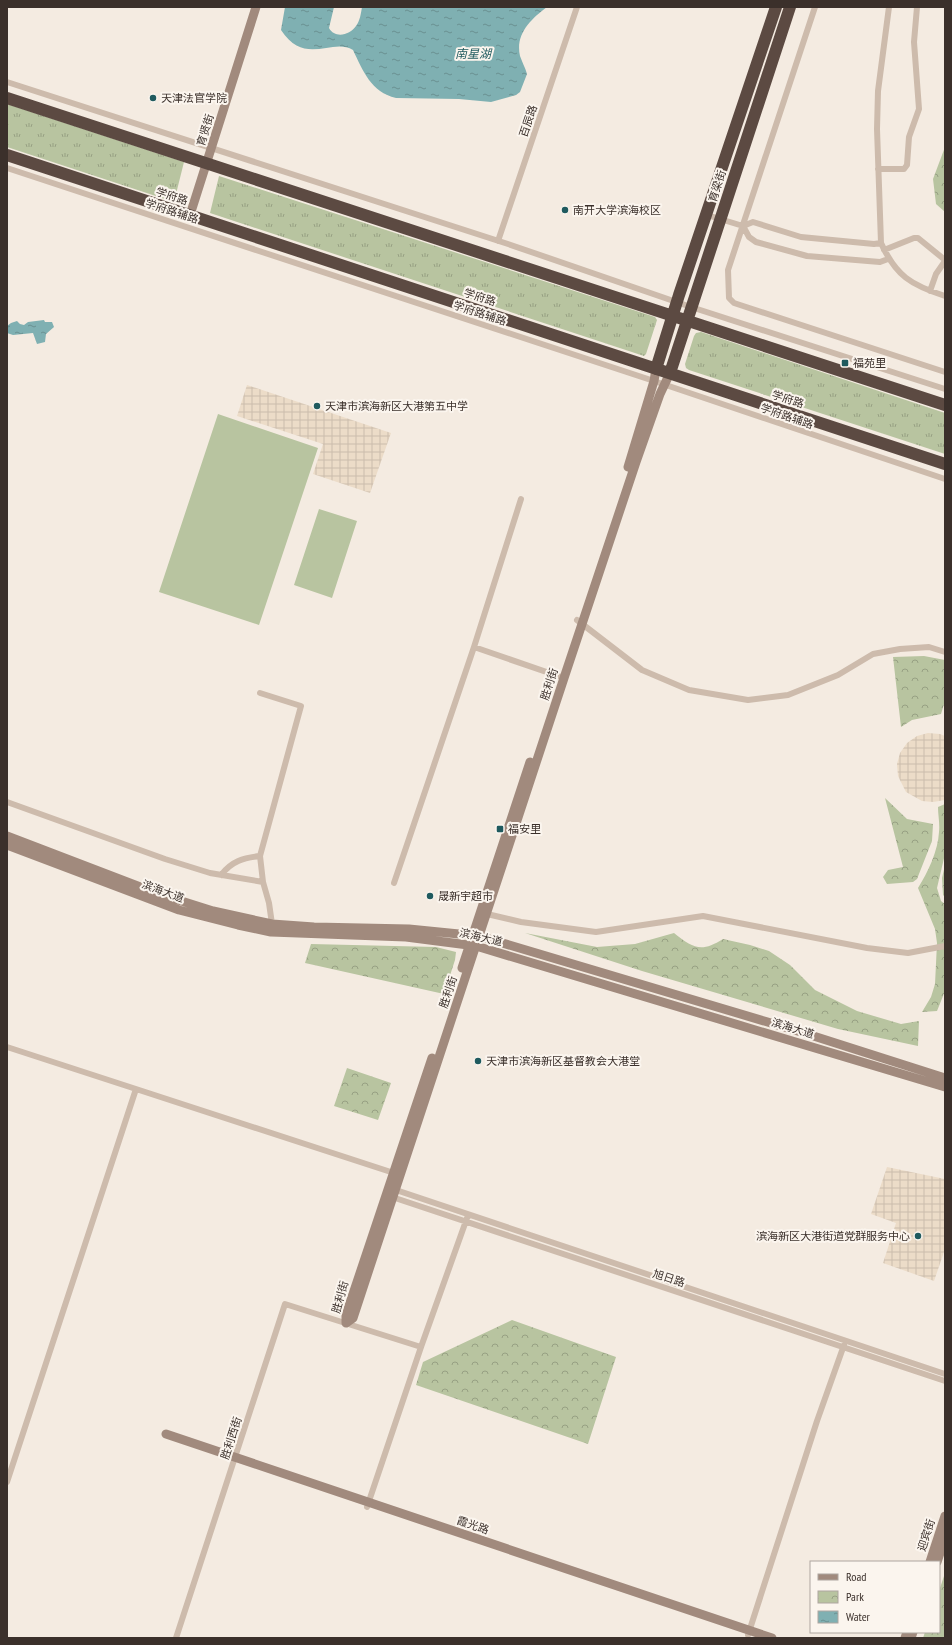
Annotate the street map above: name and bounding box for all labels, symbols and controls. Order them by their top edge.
water label: 南星湖 [455,46,493,61]
place label: 天津法官学院 [161,91,227,105]
marker: 天津法官学院 [148,93,158,103]
street label: 百辰路 [516,103,540,139]
street label: 育贤街 [193,112,217,148]
street label: 育梁街 [705,168,729,204]
street label: 学府路 [154,184,190,208]
street label: 学府路辅路 [144,196,200,226]
place label: 南开大学滨海校区 [573,203,661,217]
marker: 南开大学滨海校区 [560,205,570,215]
street label: 学府路 [462,285,498,309]
street label: 学府路辅路 [452,298,508,328]
place label: 福苑里 [853,356,886,370]
marker: 福苑里 [840,358,850,368]
street label: 学府路 [770,387,806,411]
place label: 天津市滨海新区大港第五中学 [325,399,468,413]
street label: 学府路辅路 [759,400,815,432]
marker: 天津市滨海新区大港第五中学 [312,401,322,411]
street label: 胜利街 [537,666,561,702]
place label: 福安里 [508,822,541,836]
marker: 福安里 [495,824,505,834]
street label: 滨海大道 [140,877,186,905]
place label: 晟新宇超市 [438,889,493,903]
marker: 晟新宇超市 [425,891,435,901]
street label: 滨海大道 [458,925,504,949]
street label: 胜利街 [436,974,460,1010]
street label: 滨海大道 [770,1015,816,1041]
place label: 天津市滨海新区基督教会大港堂 [486,1054,640,1068]
marker: 天津市滨海新区基督教会大港堂 [473,1056,483,1066]
place label: 滨海新区大港街道党群服务中心 [756,1229,910,1243]
marker: 滨海新区大港街道党群服务中心 [913,1231,923,1241]
street label: 旭日路 [651,1266,687,1290]
street label: 胜利街 [329,1279,351,1315]
street label: 胜利西街 [218,1415,244,1461]
street label: 霞光路 [455,1513,491,1537]
street label: 迎宾街 [914,1517,938,1553]
legend [810,1561,940,1633]
text: Road [846,1569,866,1584]
text: Park [846,1589,864,1604]
text: Water [846,1609,871,1624]

